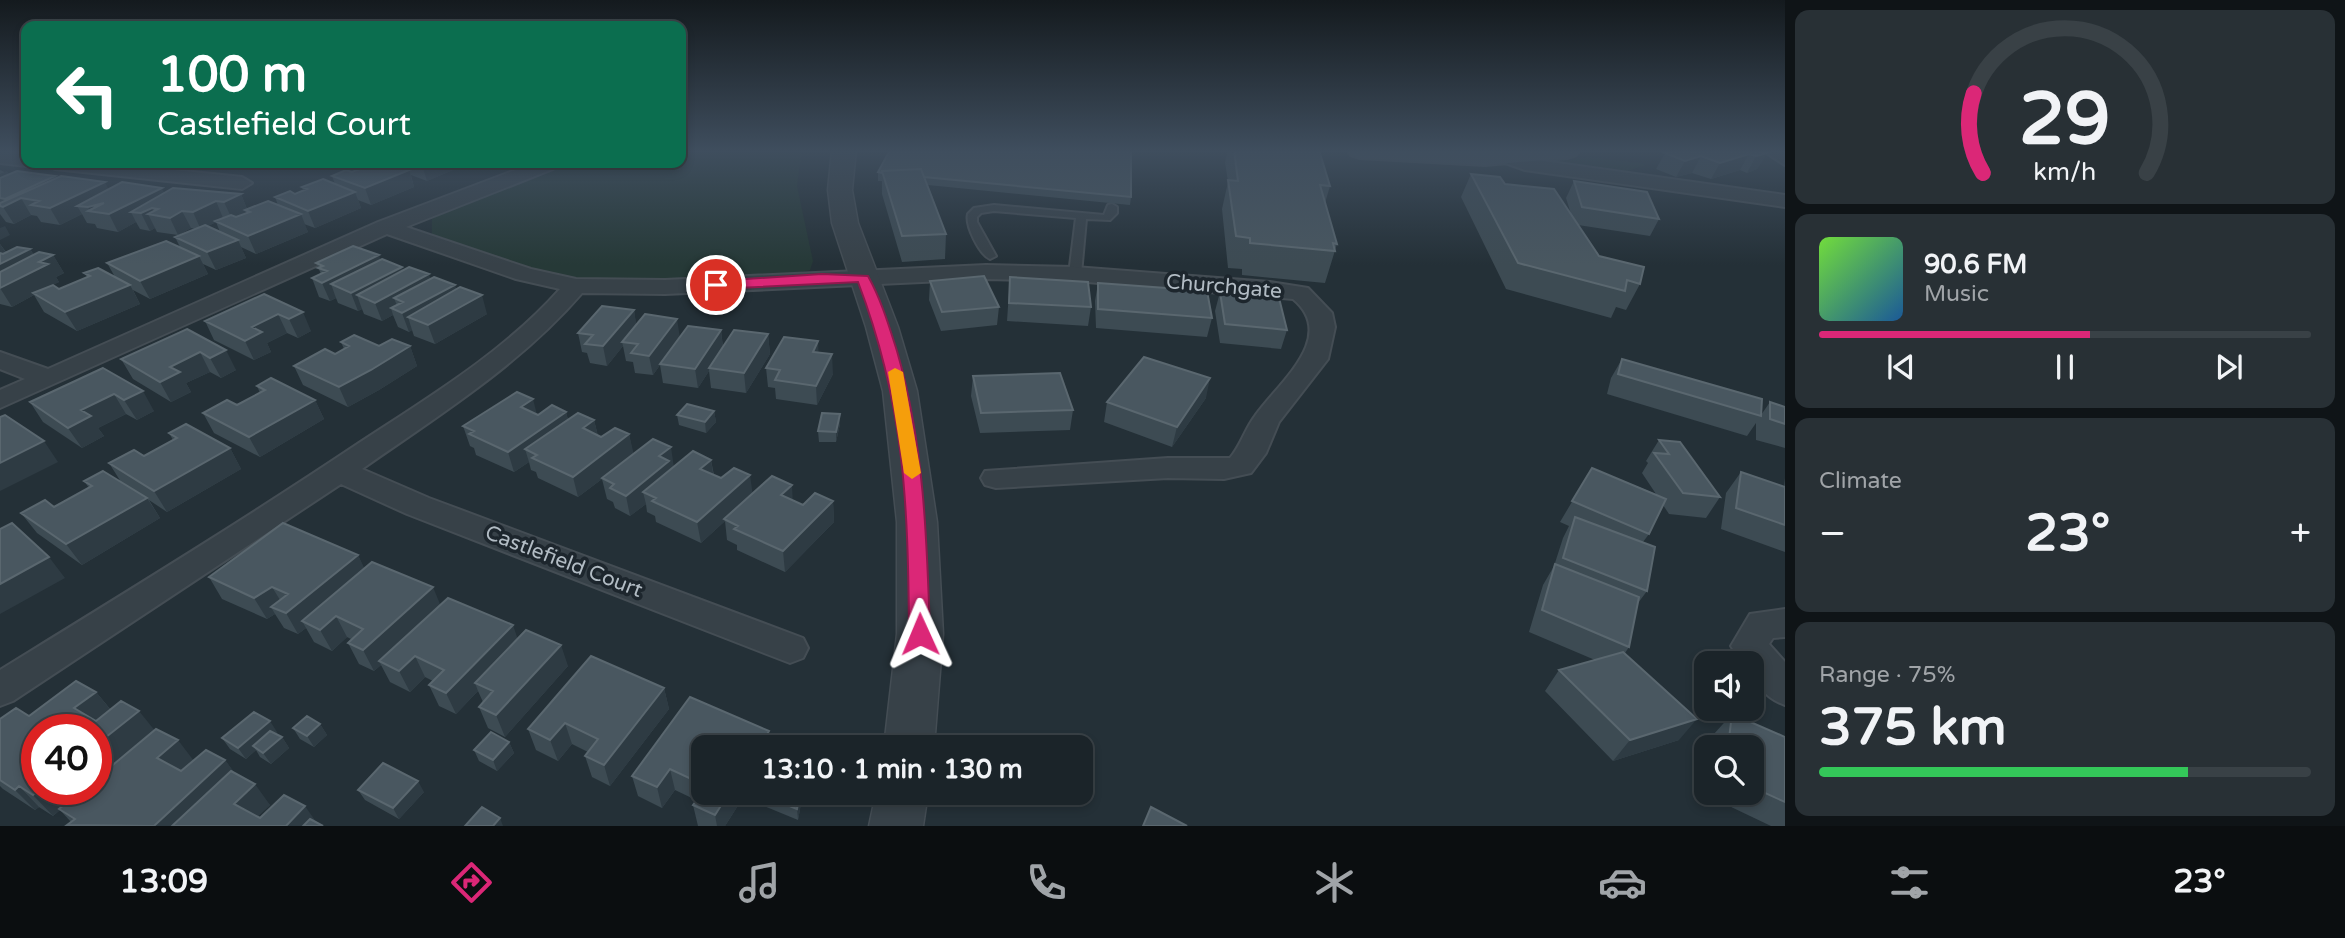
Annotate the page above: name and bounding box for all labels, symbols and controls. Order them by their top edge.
text: 100 m [157,46,307,105]
icon: left [42,49,133,140]
text: 29 [2019,76,2111,164]
text: Castlefield Court [157,106,411,144]
text: km/h [2034,157,2096,187]
text: 90.6 FM [1924,249,2027,280]
pin [686,255,746,315]
icon: arrive [697,266,735,304]
street label: Churchgate [1165,269,1283,304]
text: Music [1924,280,1989,308]
icon: previous [1882,348,1920,386]
icon: pause [2046,348,2084,386]
icon: next [2210,348,2248,386]
text: Climate [1819,467,1902,495]
text: 23° [2025,502,2110,565]
text: − [1819,511,1846,557]
text: + [2290,511,2311,557]
street label: Castlefield Court [482,520,646,603]
position arrow [883,597,957,671]
map controls [1694,651,1764,805]
button: sound [1694,651,1764,721]
text: Range · 75% [1819,661,1955,689]
text: 375 km [1819,696,2007,759]
speed limit sign: 40 [21,714,112,805]
button: search [1694,735,1764,805]
text: 13:10 · 1 min · 130 m [761,754,1023,785]
icon: directions [447,858,496,907]
icon: music [735,858,784,907]
icon: phone [1022,858,1071,907]
icon: climate [1310,858,1359,907]
icon: car [1598,858,1647,907]
icon: filters [1885,858,1934,907]
text: 13:09 [119,863,208,901]
text: 23° [2173,863,2226,901]

